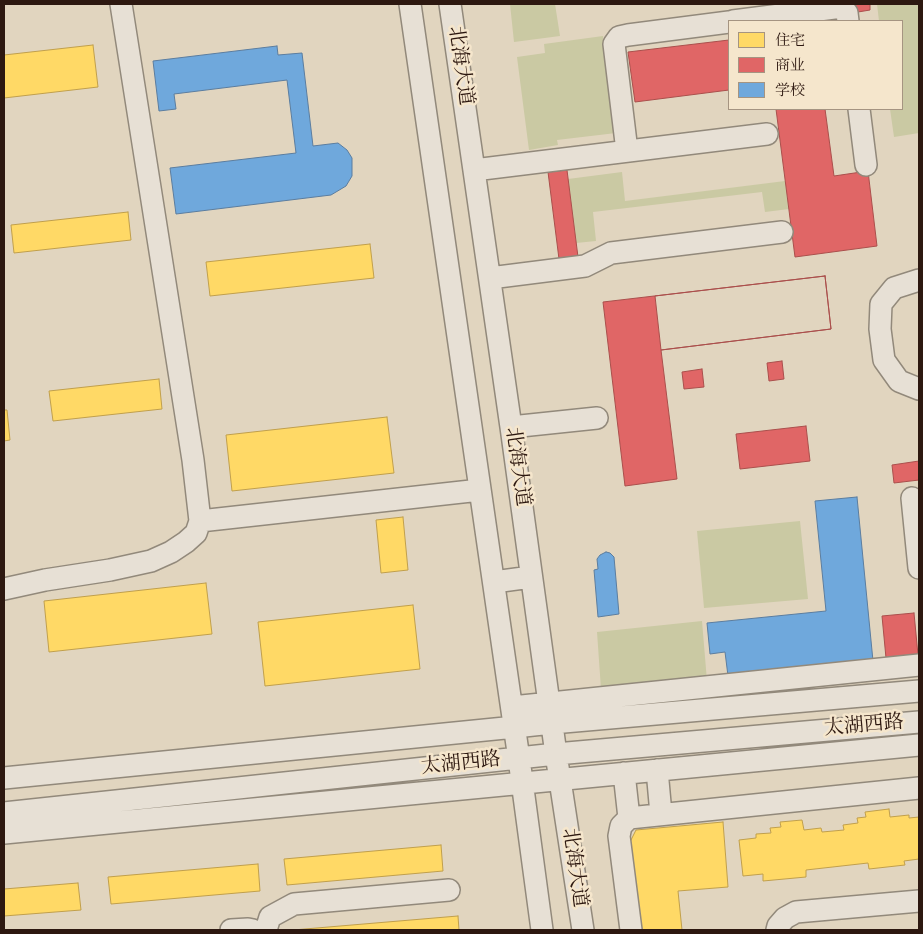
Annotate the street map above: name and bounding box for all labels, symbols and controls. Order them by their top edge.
legend [728,20,903,110]
street label: 北海大道 [442,25,476,107]
text: 住宅 [775,31,805,52]
text: 商业 [775,56,805,77]
text: 学校 [775,81,805,102]
street label: 北海大道 [499,426,533,508]
street label: 太湖西路 [823,712,905,742]
street label: 太湖西路 [420,749,502,781]
street label: 北海大道 [556,827,590,909]

